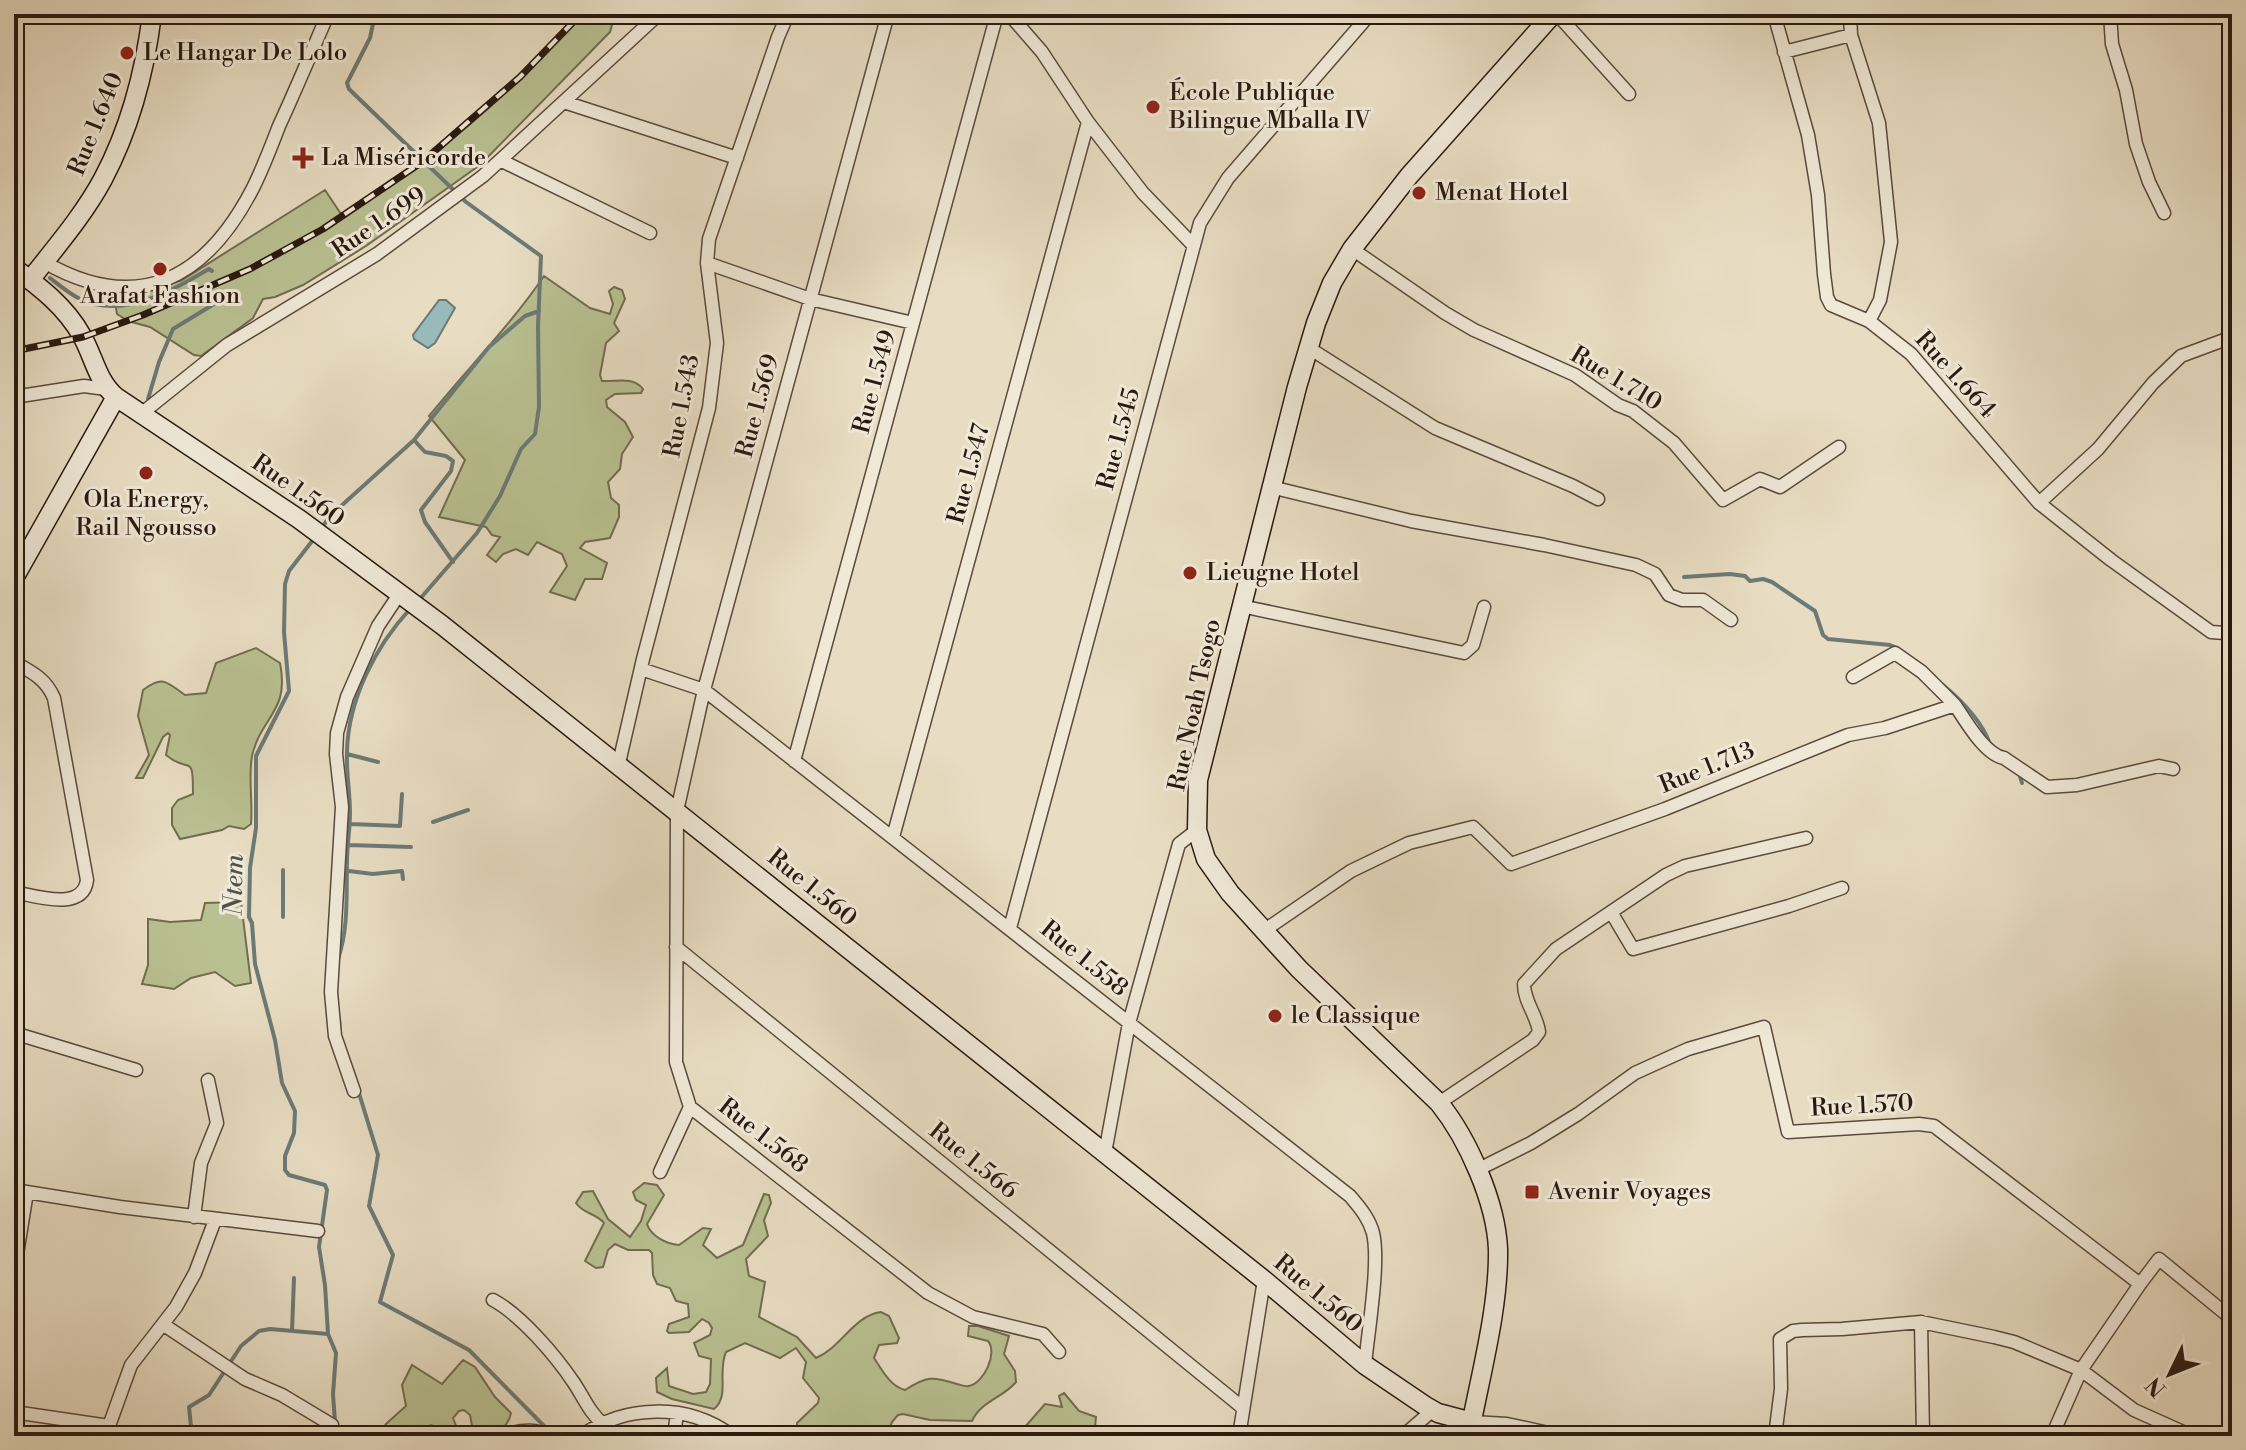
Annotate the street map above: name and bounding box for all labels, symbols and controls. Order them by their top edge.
place label: Le Hangar De Lolo [143,38,347,68]
marker: Le Hangar De Lolo [118,44,136,62]
street label: Rue 1.640 [62,68,130,180]
place label: École Publique Bilingue Mballa IV [1168,77,1372,136]
marker: École Publique Bilingue Mballa IV [1144,98,1162,116]
place label: La Miséricorde [321,143,486,173]
marker: La Miséricorde [292,147,314,169]
place label: Menat Hotel [1435,178,1568,208]
street label: Rue 1.699 [326,181,432,265]
marker: Menat Hotel [1410,184,1428,202]
marker: Arafat Fashion [151,260,169,278]
place label: Arafat Fashion [79,281,240,311]
street label: Rue 1.664 [1908,325,2002,425]
street label: Rue 1.549 [847,327,903,437]
street label: Rue 1.710 [1565,340,1667,418]
street label: Rue 1.569 [730,351,786,461]
street label: Rue 1.543 [657,352,707,460]
street label: Rue 1.545 [1091,385,1147,493]
street label: Rue 1.547 [941,421,997,527]
street label: Rue 1.560 [246,448,350,534]
marker: Ola Energy, Rail Ngousso [137,464,155,482]
place label: Ola Energy, Rail Ngousso [75,485,217,543]
place label: Lieugne Hotel [1206,558,1359,588]
marker: Lieugne Hotel [1181,564,1199,582]
street label: Rue Noah Tsogo [1162,616,1228,794]
street label: Rue 1.713 [1655,735,1759,801]
street label: Rue 1.560 [761,843,863,933]
water label: Ntem [217,853,251,917]
street label: Rue 1.558 [1034,914,1134,1004]
place label: le Classique [1291,1001,1420,1031]
marker: le Classique [1266,1007,1284,1025]
street label: Rue 1.570 [1810,1088,1914,1124]
street label: Rue 1.568 [712,1092,814,1180]
street label: Rue 1.566 [922,1116,1024,1206]
place label: Avenir Voyages [1547,1177,1711,1207]
marker: Avenir Voyages [1523,1183,1541,1201]
street label: Rue 1.560 [1267,1248,1369,1340]
north arrow [2130,1334,2210,1414]
text: N [2140,1371,2172,1402]

